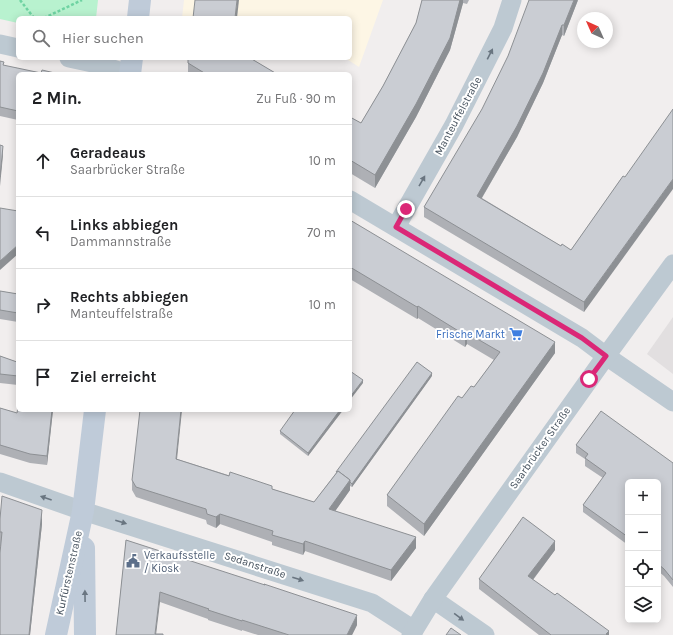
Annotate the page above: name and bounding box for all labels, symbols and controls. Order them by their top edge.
north arrow [577,12,613,48]
search box [16,16,352,60]
icon: search [30,27,52,49]
text: Hier suchen [62,29,144,47]
one-way arrow [487,48,493,60]
street label: Manteuffelstraße [432,74,484,157]
text: 2 Min. [32,88,81,108]
text: Zu Fuß · 90 m [256,91,336,106]
text: Geradeaus [70,144,146,162]
icon: ahead [32,150,54,172]
text: 10 m [309,153,336,168]
text: Saarbrücker Straße [70,162,185,177]
one-way arrow [419,175,426,187]
route end [397,200,415,218]
text: Links abbiegen [70,216,178,234]
icon: left [32,222,54,244]
text: 70 m [307,225,336,240]
text: Dammannstraße [70,234,171,249]
text: Rechts abbiegen [70,288,189,306]
icon: right [32,294,54,316]
text: 10 m [309,297,336,312]
text: Manteuffelstraße [70,306,173,321]
supermarket icon: Frische Markt [508,326,524,342]
place label: Frische Markt [436,328,505,341]
icon: arrive [32,366,54,388]
text: Ziel erreicht [70,368,156,386]
route start [580,370,598,388]
street label: Saarbrücker Straße [507,404,573,492]
map controls [625,479,661,623]
button: + [625,479,661,515]
one-way arrow [40,495,52,501]
button: − [625,515,661,551]
one-way arrow [115,519,127,525]
street label: Kurfürstenstraße [53,529,85,616]
place label: Verkaufsstelle / Kiosk [144,549,215,575]
street label: Sedanstraße [223,549,288,581]
button: locate [625,551,661,587]
public building icon: Verkaufsstelle / Kiosk [125,553,141,569]
one-way arrow [292,576,304,582]
button: layers [625,587,661,623]
one-way arrow [81,590,88,602]
one-way arrow [454,612,465,621]

